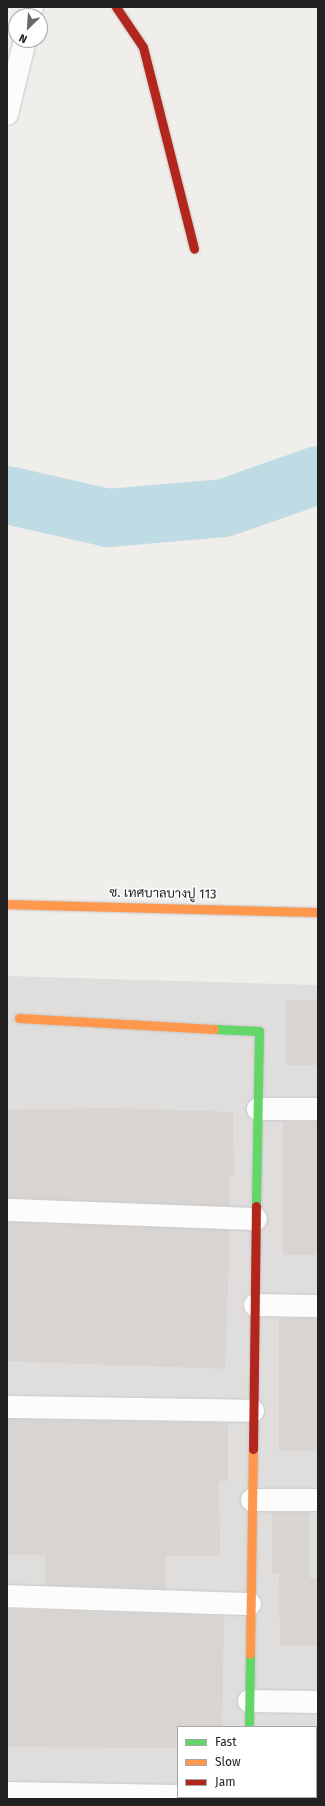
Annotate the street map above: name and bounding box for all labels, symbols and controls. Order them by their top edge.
north arrow [8,8,48,48]
text: N [17,31,29,46]
street label: ซ. เทศบาลบางปู 113 [109,885,217,903]
legend [177,1726,317,1798]
text: Fast [215,1735,237,1749]
text: Slow [215,1755,241,1769]
text: Jam [215,1775,235,1789]

